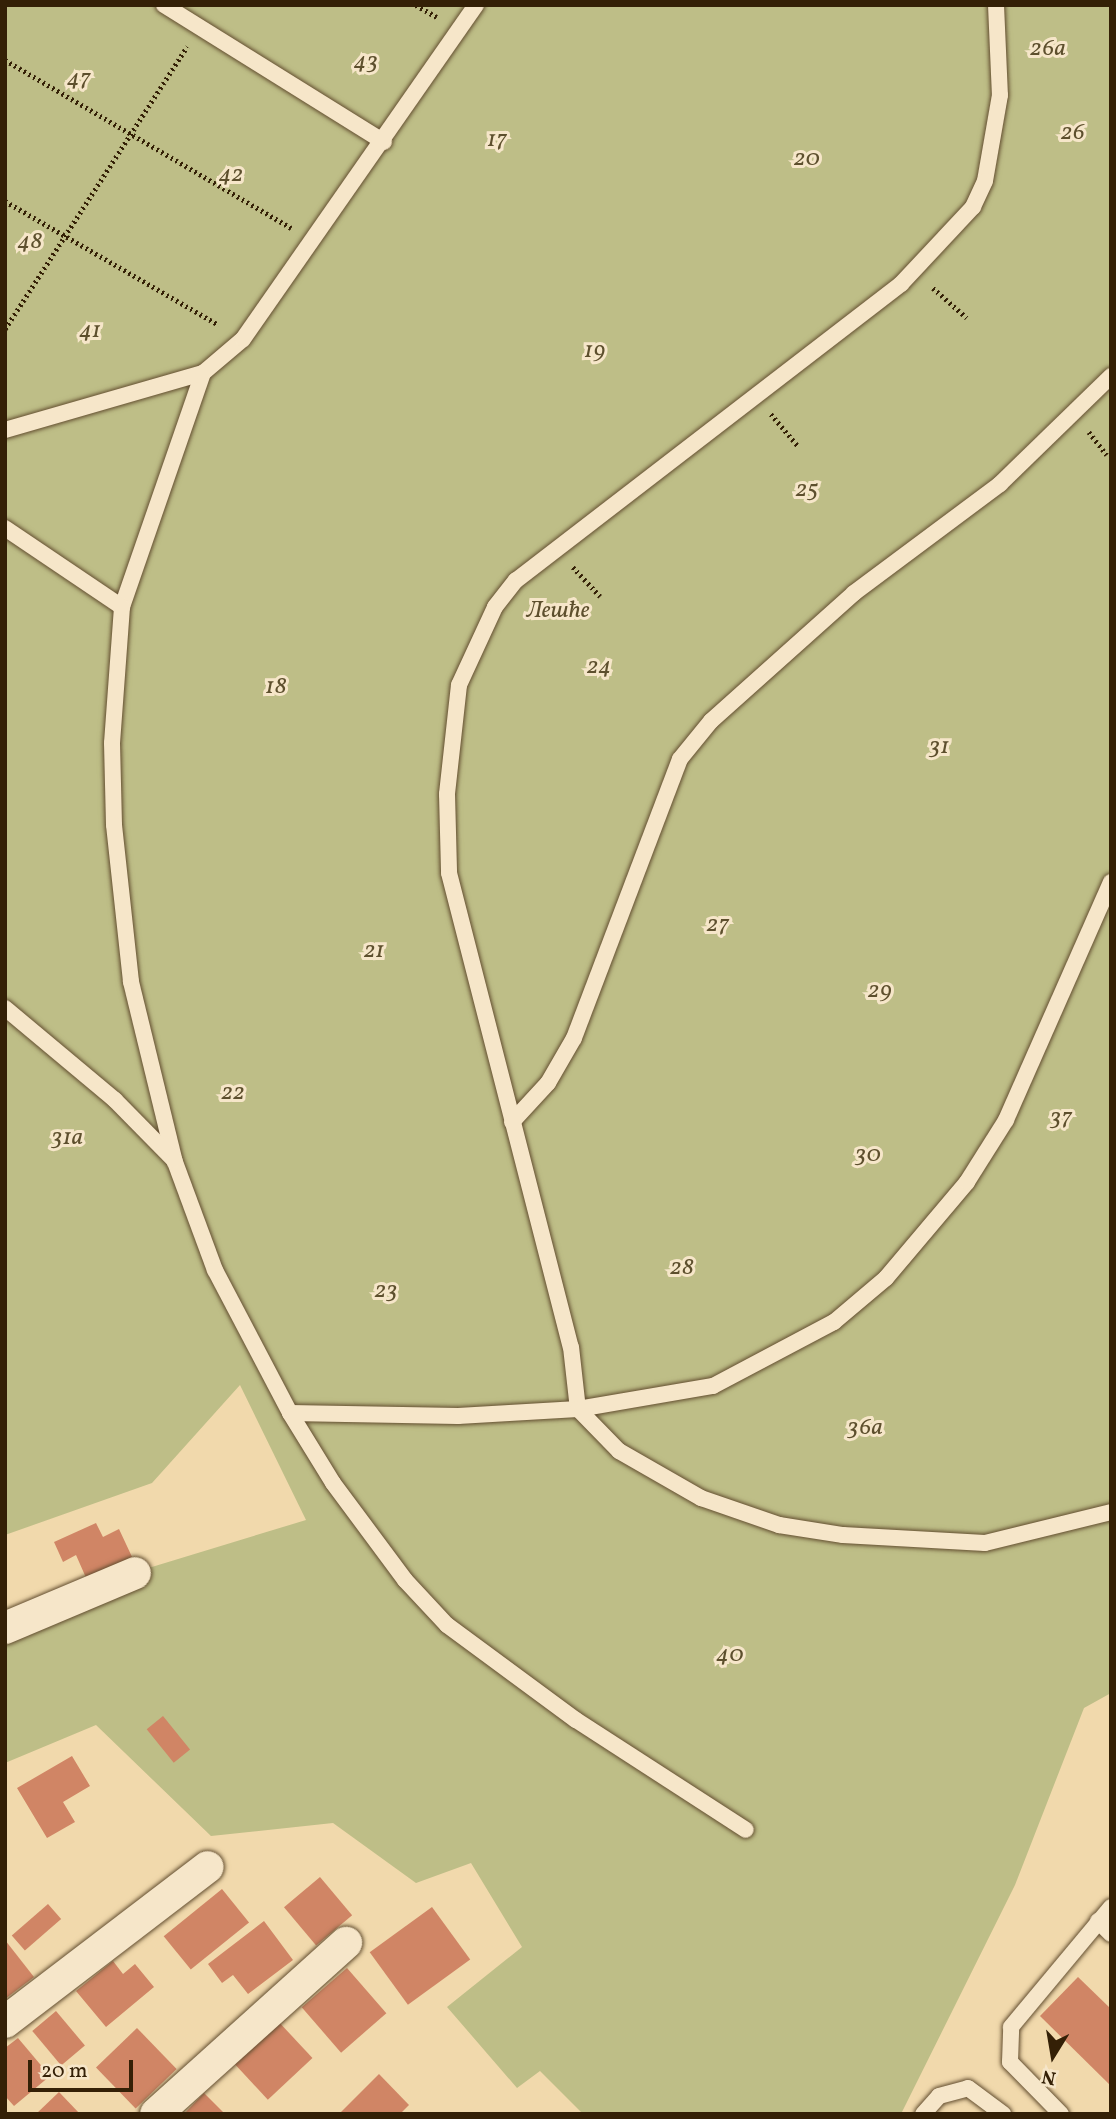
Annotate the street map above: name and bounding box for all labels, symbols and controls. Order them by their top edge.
park label: 26a [1030,36,1066,64]
park label: 43 [354,49,378,77]
park label: 47 [67,66,91,94]
park label: 26 [1061,120,1085,148]
park label: 17 [487,127,507,155]
park label: 20 [794,146,820,174]
park label: 42 [219,162,243,190]
park label: 48 [18,229,42,257]
park label: 41 [79,318,101,346]
park label: 19 [584,338,606,366]
park label: 25 [796,477,818,505]
park label: Лешће [527,598,589,626]
park label: 24 [587,654,611,682]
park label: 18 [265,674,287,702]
park label: 31 [929,734,949,762]
park label: 27 [707,912,729,940]
park label: 21 [364,938,384,966]
park label: 29 [868,978,892,1006]
park label: 22 [221,1080,245,1108]
park label: 37 [1050,1105,1072,1133]
park label: 31a [51,1125,83,1153]
park label: 30 [855,1142,881,1170]
park label: 28 [670,1255,694,1283]
park label: 23 [374,1278,398,1306]
park label: 36a [847,1415,883,1443]
park label: 40 [716,1642,744,1670]
north arrow [1018,2021,1088,2091]
scale bar [32,2046,136,2090]
text: 20 m [41,2057,87,2086]
text: N [1040,2063,1058,2091]

